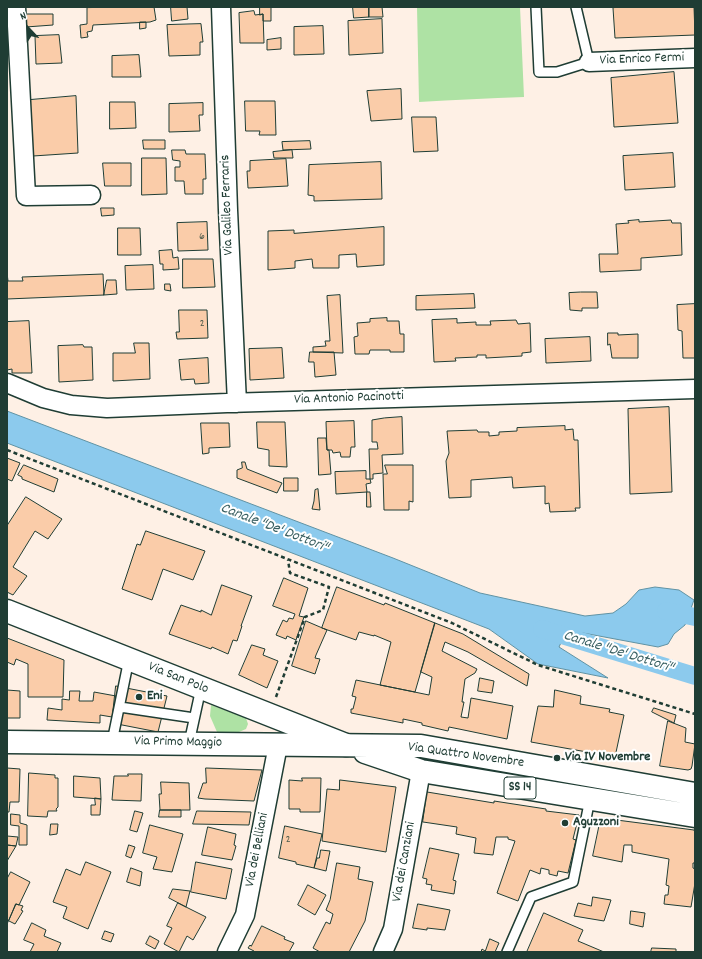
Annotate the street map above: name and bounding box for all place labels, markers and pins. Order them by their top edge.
place label: Eni [147,689,162,705]
marker: Eni [134,692,144,702]
place label: Via IV Novembre [565,750,651,766]
marker: Via IV Novembre [552,753,562,763]
place label: Aguzzoni [573,815,619,831]
marker: Aguzzoni [560,818,570,828]

